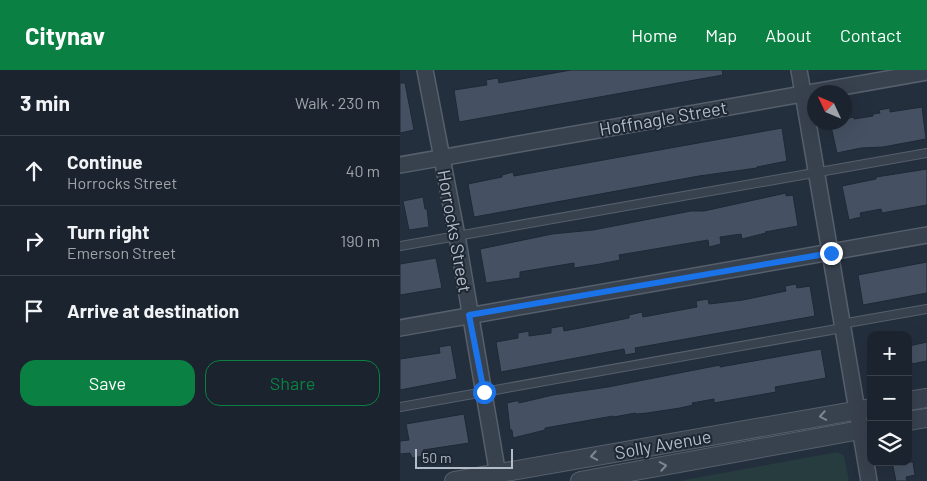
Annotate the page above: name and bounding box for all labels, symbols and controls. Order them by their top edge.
text: Citynav [25,21,105,50]
text: Home [631,24,677,46]
text: Map [705,24,737,46]
text: About [765,24,812,46]
text: Contact [840,24,902,46]
north arrow [807,85,852,130]
text: 3 min [20,90,70,115]
text: Walk · 230 m [295,93,380,112]
street label: Hoffnagle Street [597,96,729,140]
text: Continue [67,150,143,173]
icon: ahead [20,157,48,185]
text: 40 m [346,161,380,180]
street label: Horrocks Street [433,168,477,294]
text: Horrocks Street [67,173,177,192]
text: Turn right [67,220,149,243]
icon: right [20,227,48,255]
text: 190 m [341,231,380,250]
route end [820,242,843,265]
text: Emerson Street [67,243,176,262]
icon: arrive [20,297,48,325]
text: Arrive at destination [67,299,239,322]
map controls [867,331,912,466]
button: + [867,331,912,376]
button: Save [20,360,195,406]
button: Share [205,360,380,406]
button: − [867,376,912,421]
route start [473,381,496,404]
one-way arrow [818,411,827,421]
button: layers [867,421,912,466]
street label: Solly Avenue [613,425,713,463]
scale bar [415,446,512,469]
text: 50 m [422,449,451,466]
one-way arrow [589,451,598,461]
one-way arrow [658,461,667,472]

